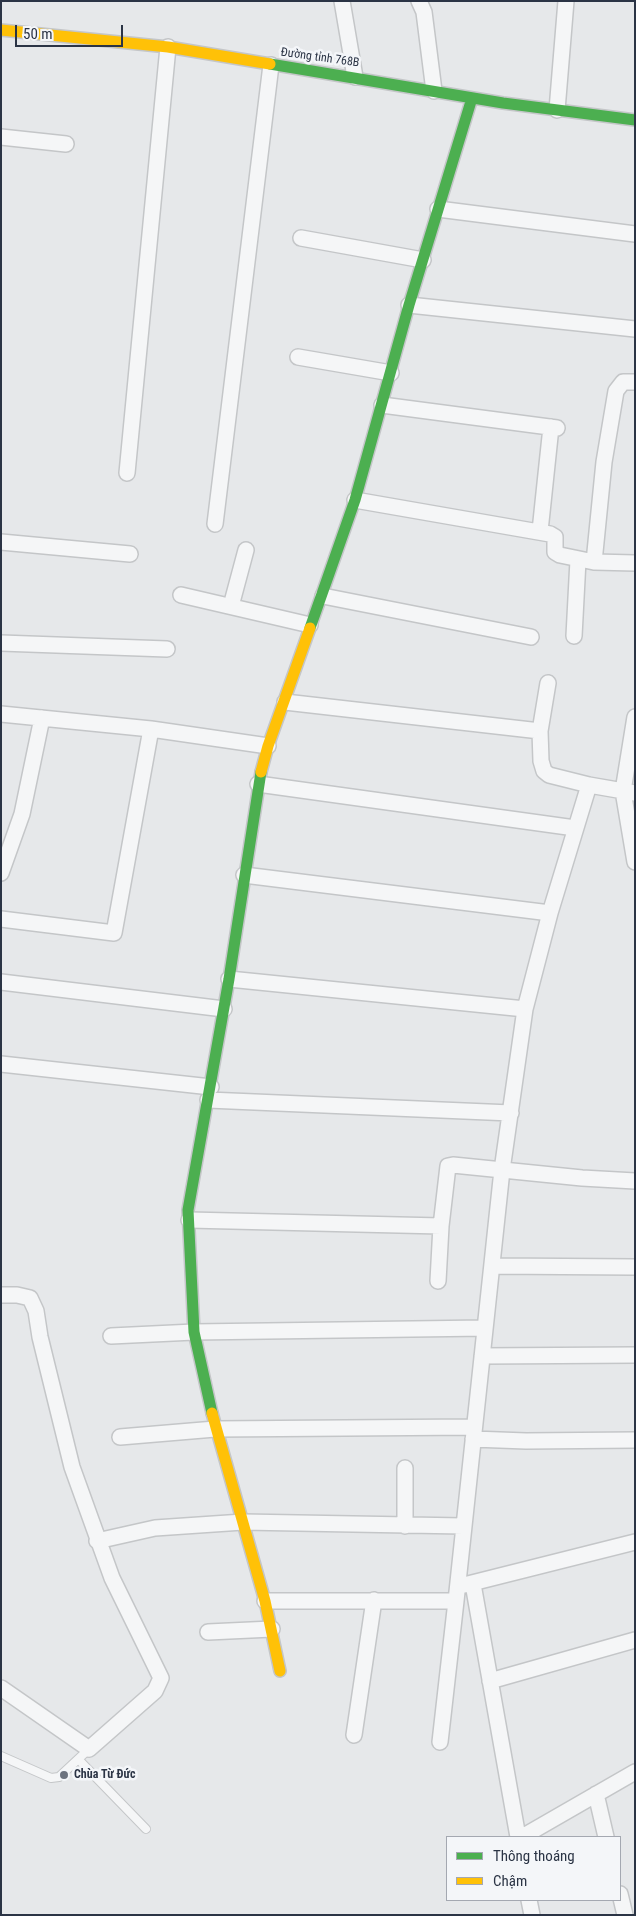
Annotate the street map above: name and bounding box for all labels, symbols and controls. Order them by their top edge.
scale bar [18,15,125,47]
text: 50 m [23,25,53,43]
street label: Đường tỉnh 768B [280,45,360,71]
place label: Chùa Từ Đức [74,1768,135,1782]
marker: Chùa Từ Đức [58,1769,70,1781]
legend [446,1836,621,1901]
text: Thông thoáng [493,1847,575,1865]
text: Chậm [493,1872,527,1890]

